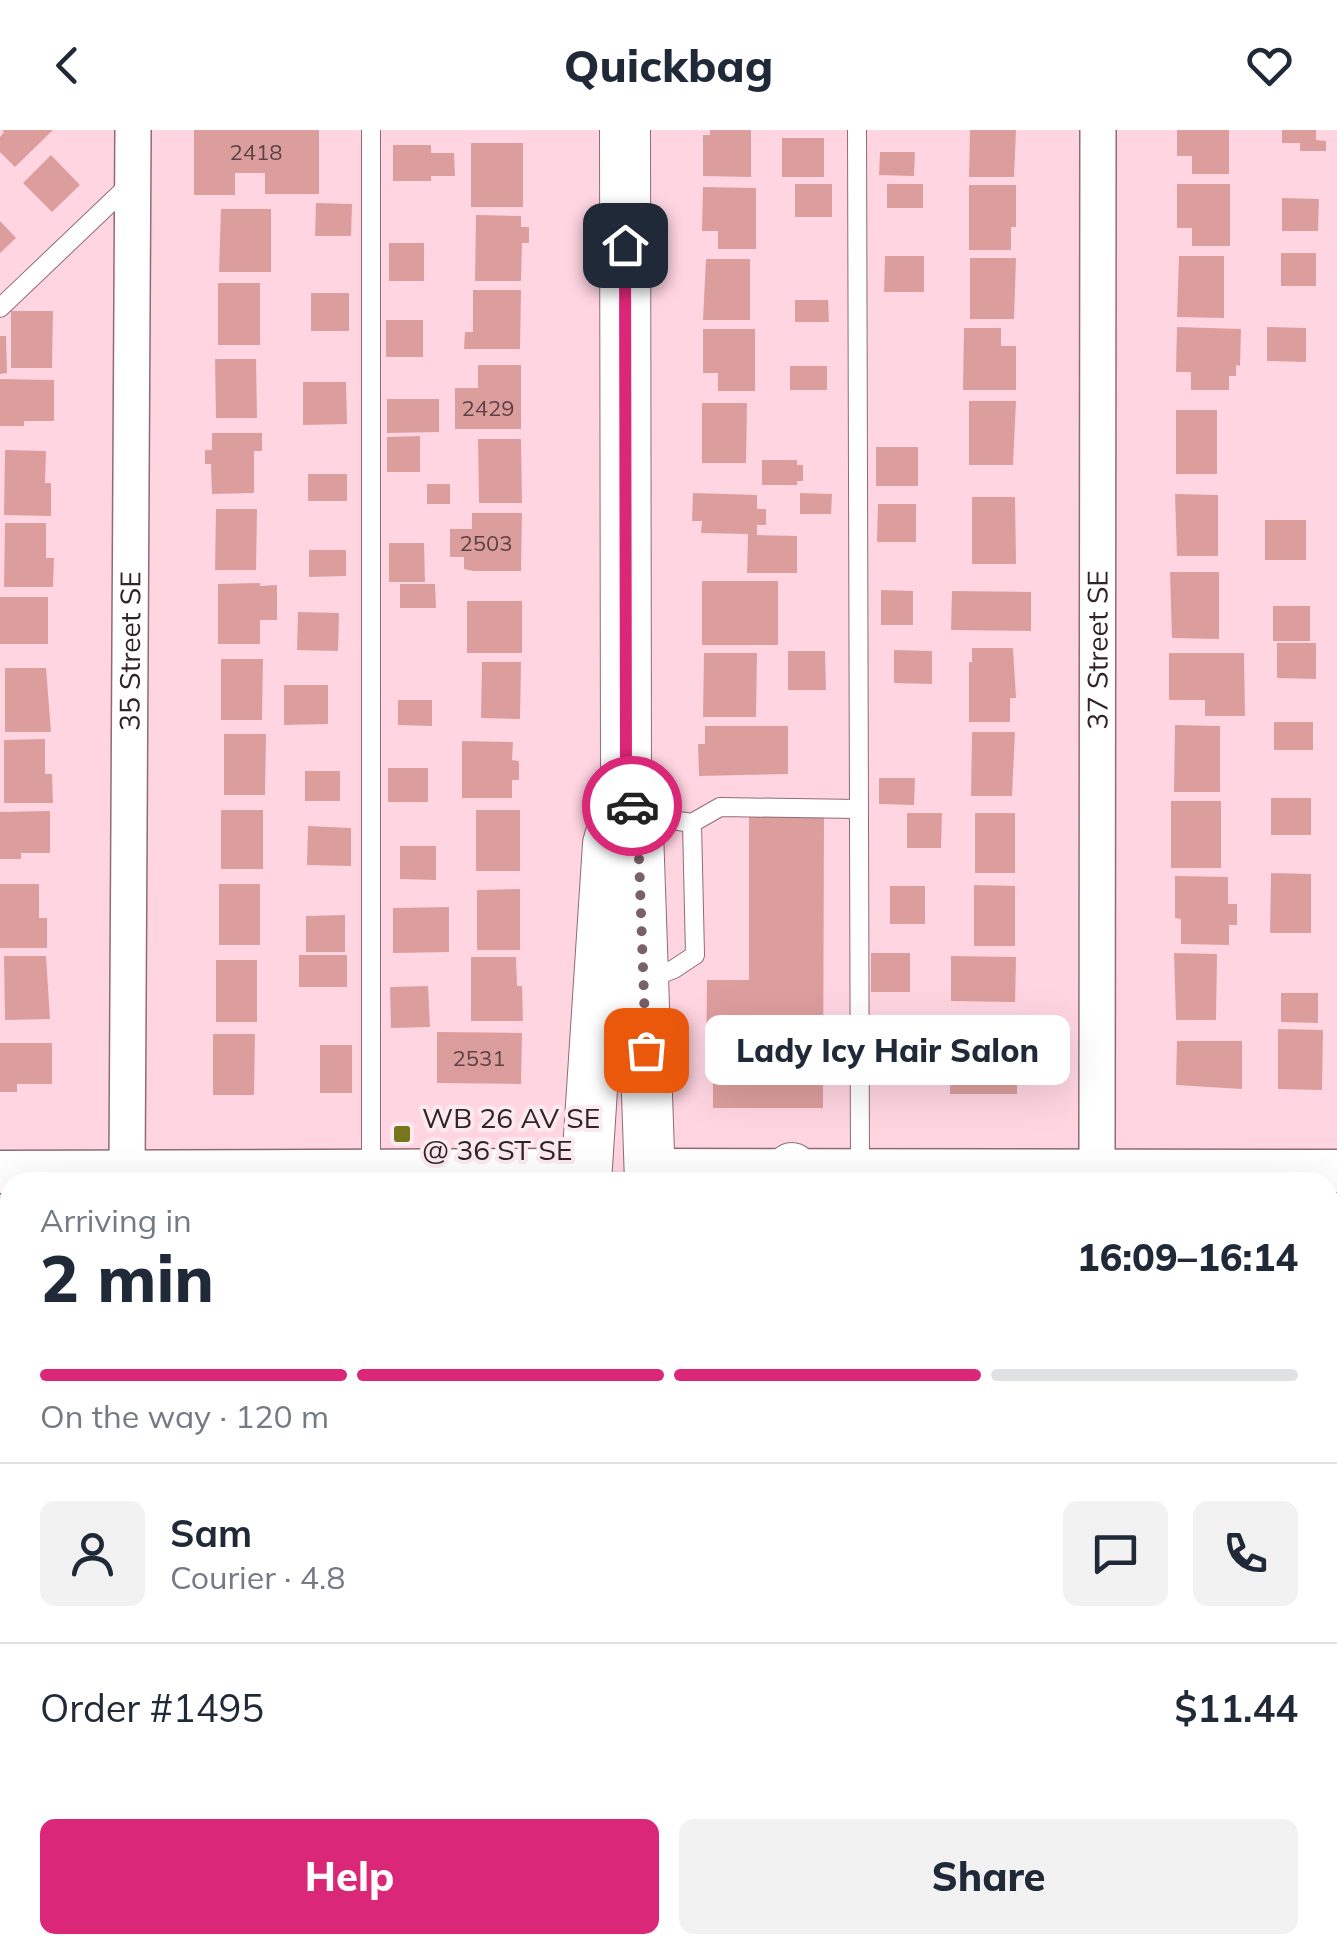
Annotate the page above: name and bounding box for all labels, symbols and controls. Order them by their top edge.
text: Quickbag [564,37,773,93]
icon: back [40,38,95,93]
icon: heart [1242,38,1297,93]
house number: 2418 [230,138,282,166]
pin [583,203,668,288]
icon: home [598,218,653,273]
house number: 2429 [462,394,514,422]
house number: 2503 [460,529,512,557]
street label: 37 Street SE [1079,570,1115,730]
street label: 35 Street SE [112,571,147,731]
courier [582,756,682,856]
icon: car [605,779,660,834]
pin [604,1008,689,1093]
callout: Lady Icy Hair Salon [706,1015,1071,1085]
icon: bag [619,1023,674,1078]
text: Lady Icy Hair Salon [736,1030,1039,1070]
house number: 2531 [453,1044,505,1072]
place label: WB 26 AV SE @ 36 ST SE [422,1100,600,1167]
marker: WB 26 AV SE @ 36 ST SE [391,1123,413,1145]
text: Arriving in [40,1200,192,1240]
text: 16:09–16:14 [1077,1233,1298,1281]
text: 2 min [40,1237,214,1318]
text: On the way · 120 m [40,1396,329,1436]
button: person [40,1501,145,1606]
button: chat [1063,1501,1168,1606]
button: phone [1193,1501,1298,1606]
text: Sam [170,1509,252,1557]
text: Courier · 4.8 [170,1557,346,1597]
text: Order #1495 [40,1684,264,1732]
text: $11.44 [1175,1684,1298,1732]
button: Help [40,1819,659,1934]
button: Share [679,1819,1298,1934]

